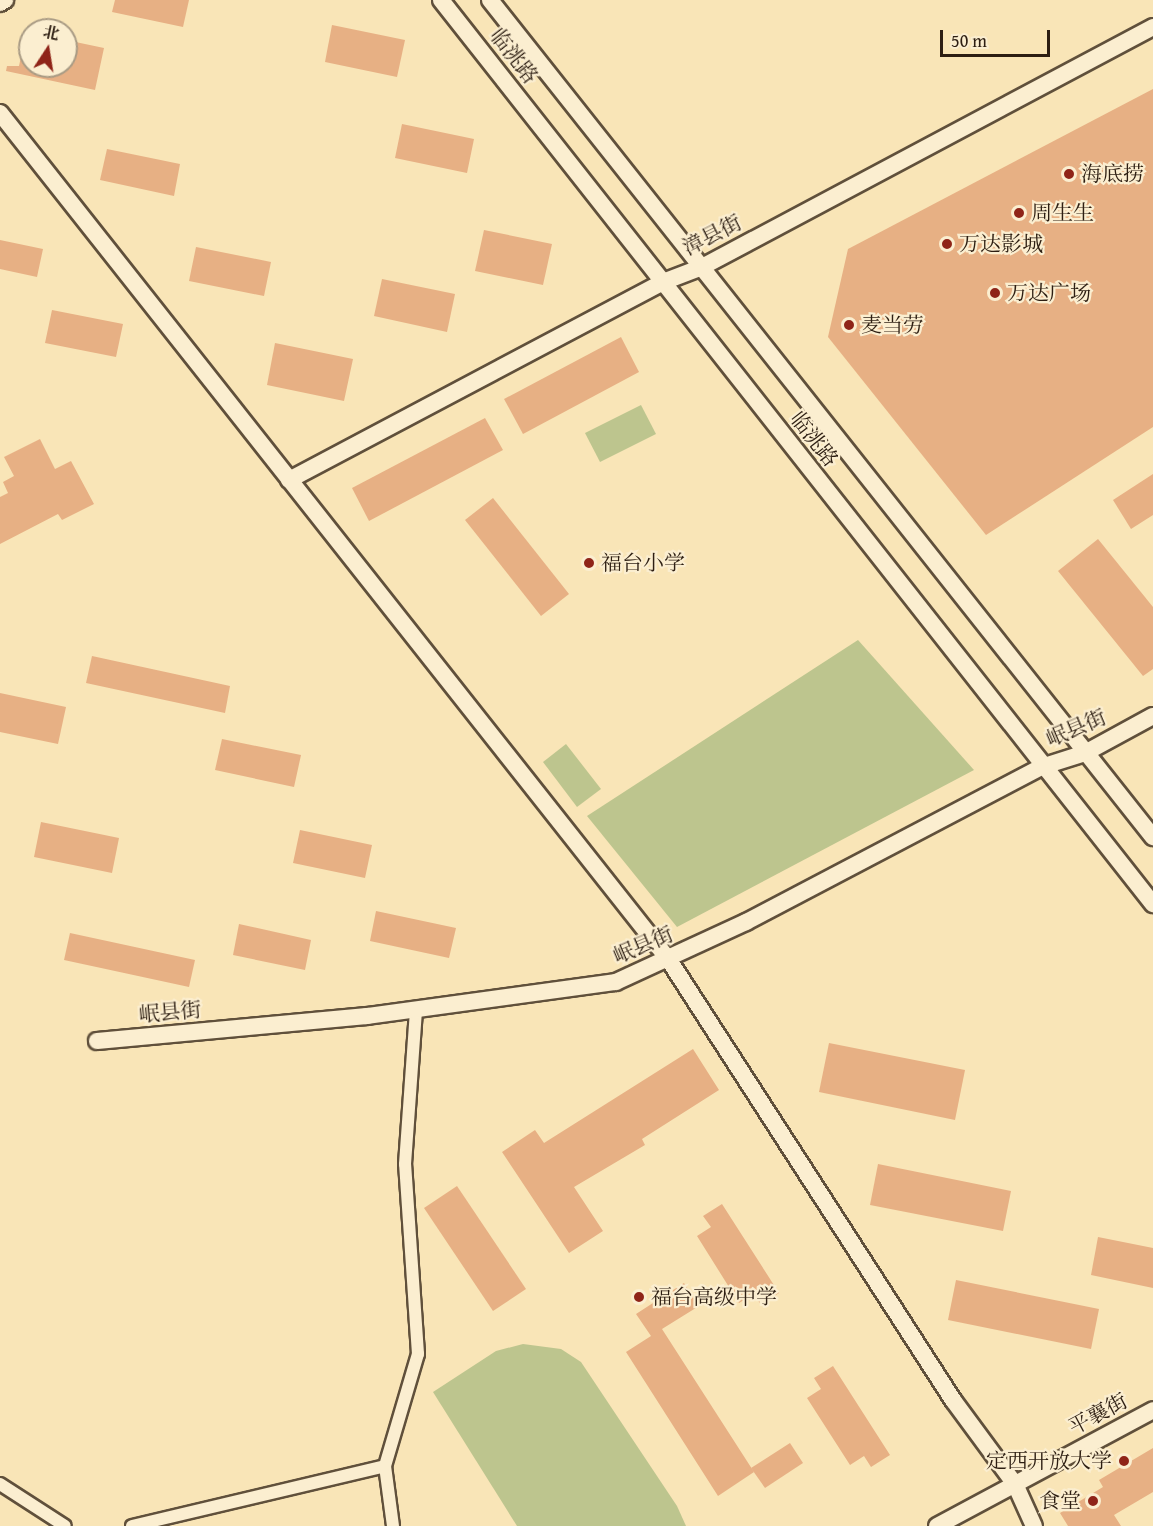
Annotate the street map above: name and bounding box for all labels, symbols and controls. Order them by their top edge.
north arrow [18,18,78,78]
scale bar [943,18,1052,56]
text: 北 [41,19,62,46]
street label: 临洮路 [485,23,543,89]
text: 50 m [951,27,987,54]
place label: 海底捞 [1081,161,1144,187]
marker: 海底捞 [1062,167,1076,181]
place label: 周生生 [1031,200,1094,226]
marker: 周生生 [1012,206,1026,220]
street label: 漳县街 [678,209,746,261]
place label: 万达影城 [959,231,1043,257]
marker: 万达影城 [940,237,954,251]
place label: 万达广场 [1007,280,1091,306]
marker: 万达广场 [988,286,1002,300]
place label: 麦当劳 [861,312,924,338]
marker: 麦当劳 [842,318,856,332]
street label: 临洮路 [785,406,843,472]
place label: 福台小学 [601,550,685,576]
marker: 福台小学 [582,556,596,570]
street label: 岷县街 [1042,704,1110,752]
street label: 岷县街 [609,921,677,969]
street label: 岷县街 [138,997,202,1027]
place label: 福台高级中学 [651,1284,777,1310]
marker: 福台高级中学 [632,1290,646,1304]
street label: 平襄街 [1064,1388,1132,1440]
place label: 定西开放大学 [986,1448,1112,1474]
marker: 定西开放大学 [1117,1454,1131,1468]
place label: 食堂 [1039,1488,1081,1514]
marker: 食堂 [1086,1494,1100,1508]

